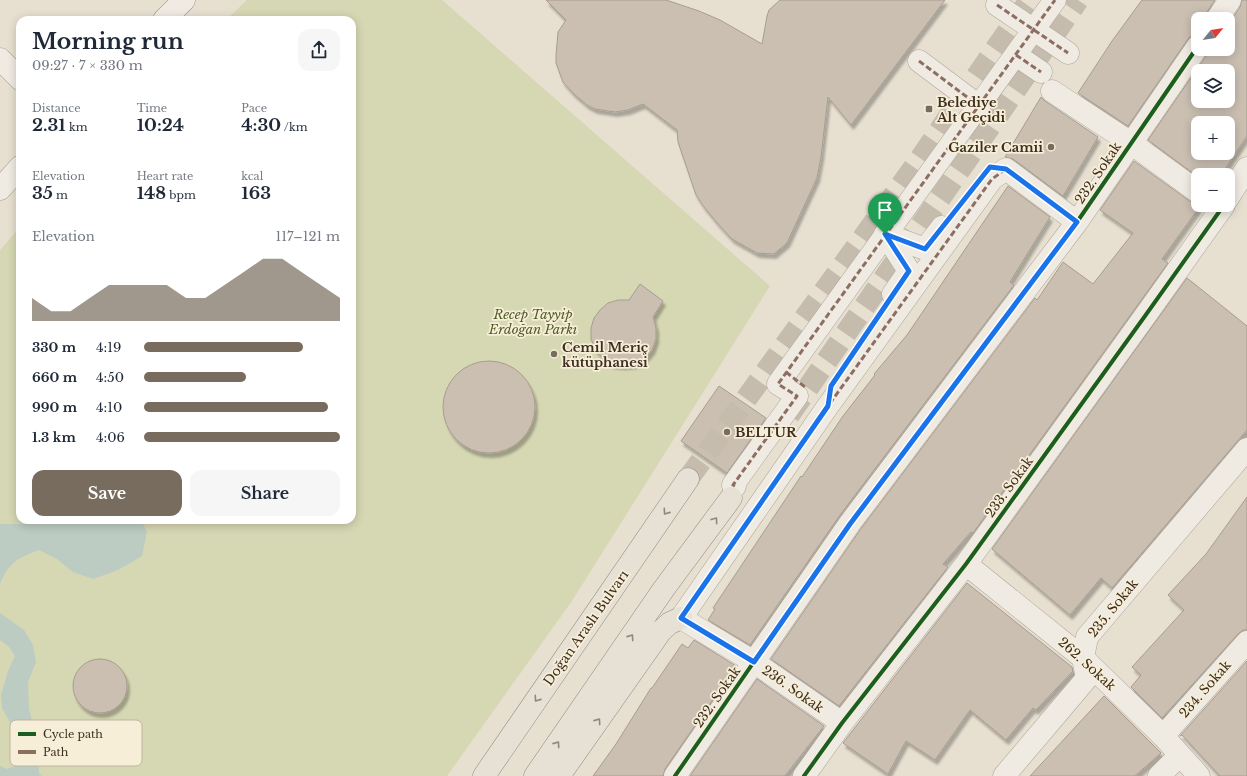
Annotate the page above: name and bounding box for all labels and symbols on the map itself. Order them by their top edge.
north arrow [1191,12,1235,56]
place label: Belediye Alt Geçidi [936,94,1006,126]
marker: Belediye Alt Geçidi [924,104,934,114]
place label: Gaziler Camii [948,139,1043,156]
street label: 232. Sokak [1071,139,1125,207]
marker: Gaziler Camii [1046,142,1056,152]
pin [868,193,902,234]
park label: Recep Tayyip Erdoğan Parkı [488,306,577,338]
place label: Cemil Meriç kütüphanesi [562,339,648,371]
marker: Cemil Meriç kütüphanesi [549,349,559,359]
place label: BELTUR [735,424,798,441]
marker: BELTUR [722,427,732,437]
street label: 233. Sokak [981,453,1037,521]
one-way arrow [664,507,671,514]
one-way arrow [710,517,718,524]
street label: Doğan Araslı Bulvarı [540,566,633,689]
street label: 235. Sokak [1084,575,1142,641]
one-way arrow [626,634,634,641]
street label: 262. Sokak [1055,634,1119,694]
street label: 234. Sokak [1175,657,1235,721]
street label: 236. Sokak [759,661,827,717]
street label: 232. Sokak [690,663,744,731]
one-way arrow [535,695,542,702]
one-way arrow [593,718,601,725]
legend [10,720,142,766]
text: Cycle path [43,727,103,741]
one-way arrow [552,741,560,748]
text: Path [43,745,69,759]

